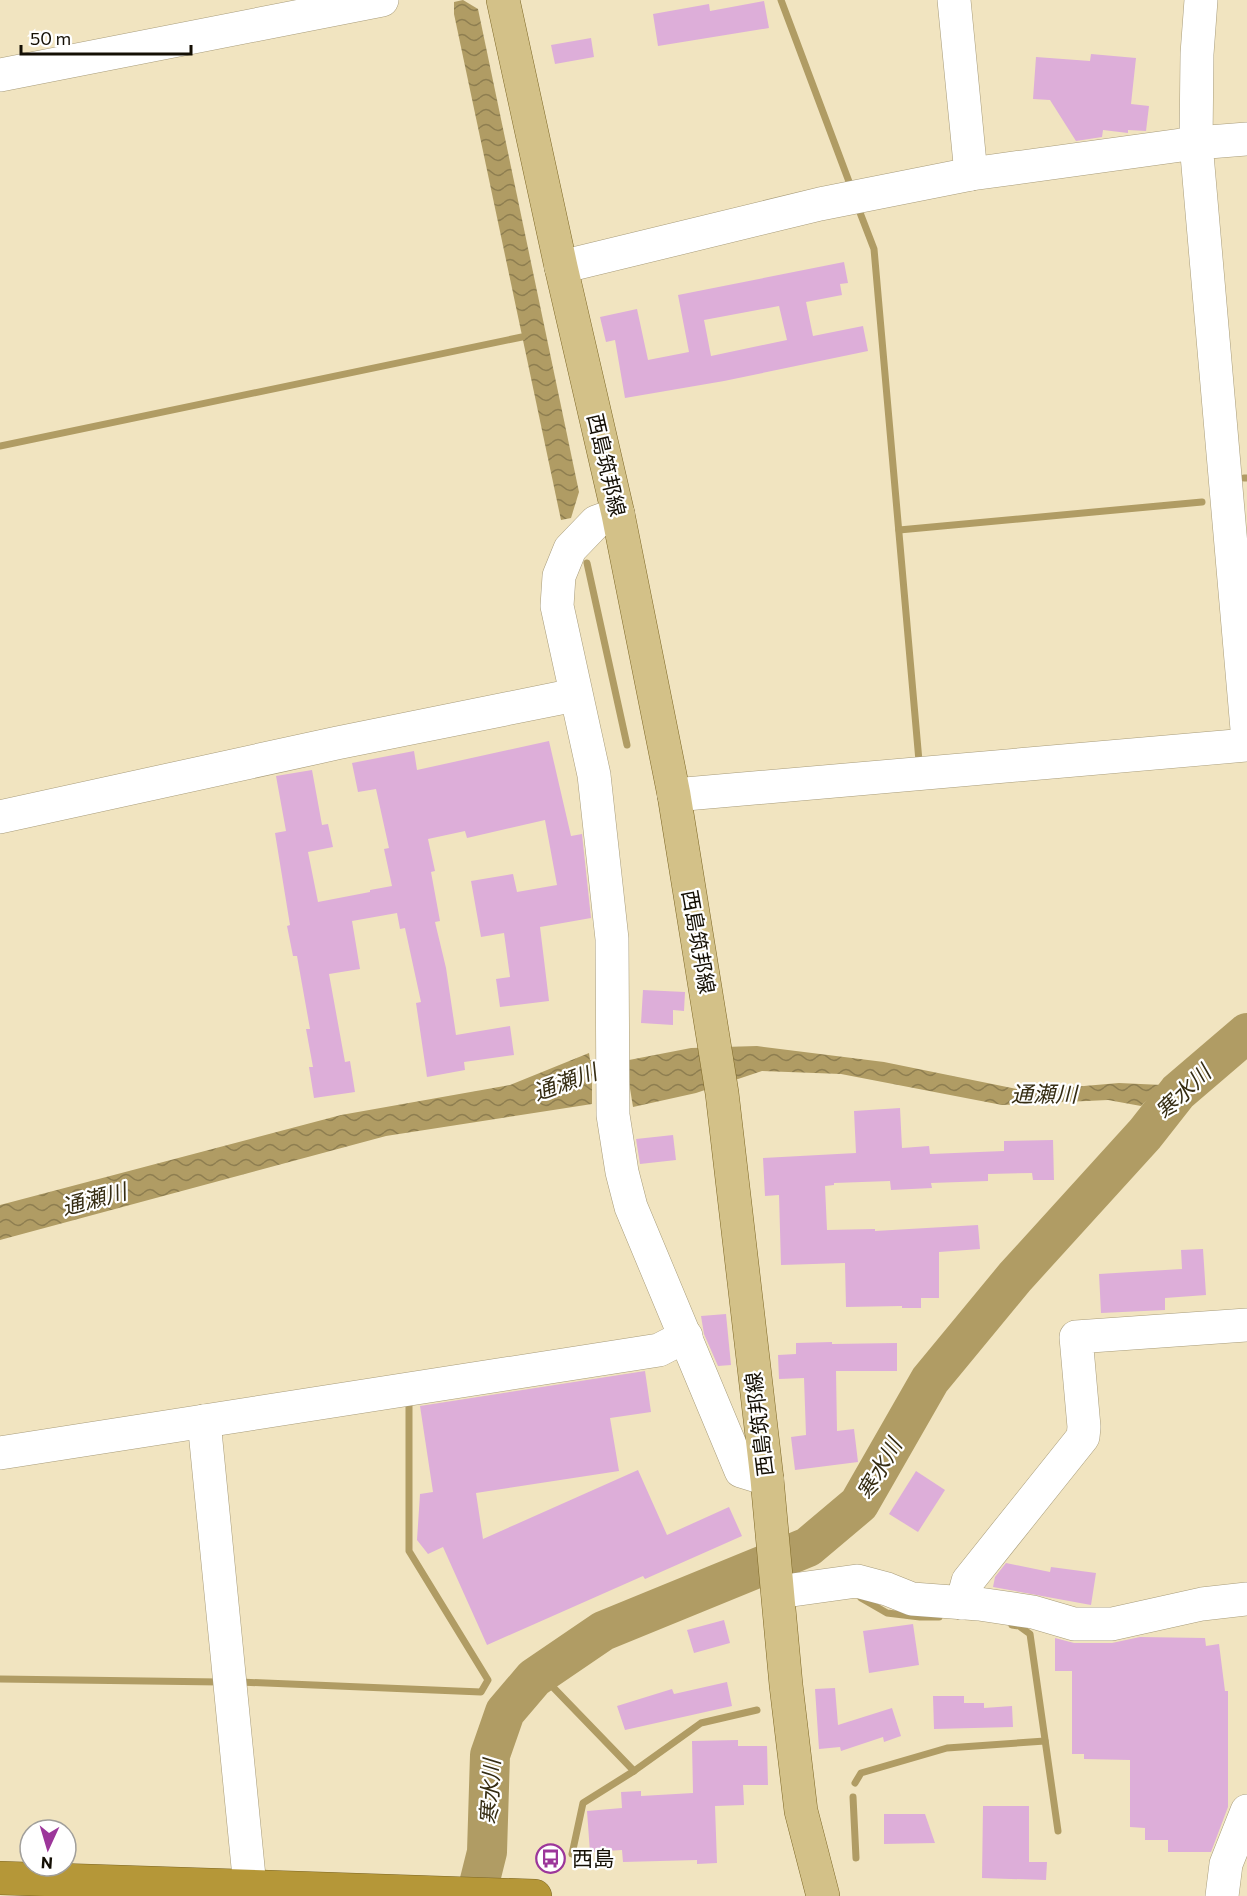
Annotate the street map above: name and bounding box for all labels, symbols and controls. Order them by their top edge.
scale bar [21,18,190,56]
text: 50 m [30,27,71,49]
street label: 西島筑邦線 [583,411,631,519]
street label: 西島筑邦線 [678,888,721,996]
water label: 通瀬川 [529,1057,602,1106]
water label: 寒水川 [1150,1058,1217,1124]
water label: 通瀬川 [1011,1080,1079,1107]
water label: 通瀬川 [58,1176,131,1220]
street label: 西島筑邦線 [740,1371,777,1478]
water label: 寒水川 [850,1432,908,1504]
water label: 寒水川 [474,1756,505,1826]
north arrow [18,1818,78,1878]
bus stop icon: 西島 [535,1843,567,1875]
place label: 西島 [572,1845,614,1870]
text: N [40,1854,54,1873]

